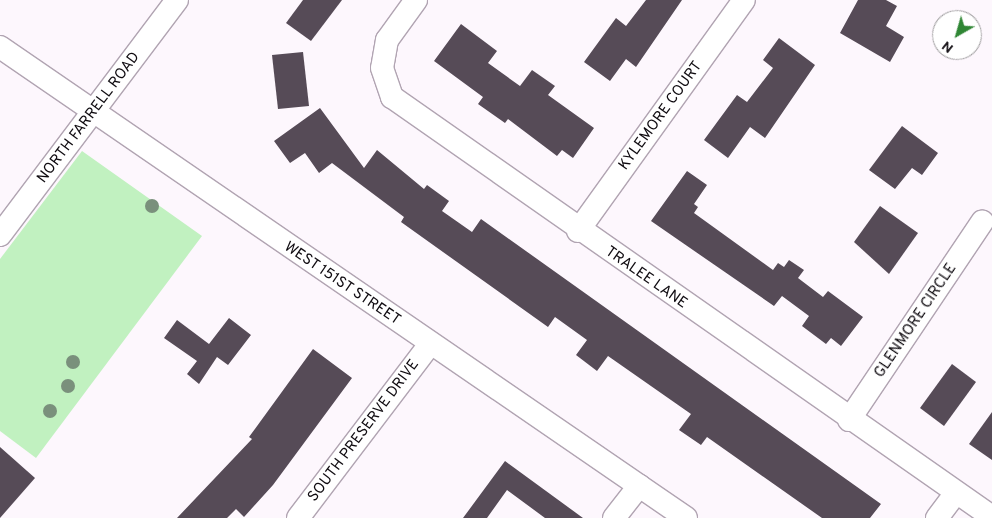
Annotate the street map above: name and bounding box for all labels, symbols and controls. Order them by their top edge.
north arrow [932,10,982,60]
text: N [939,37,957,56]
street label: NORTH FARRELL ROAD [34,49,144,187]
street label: KYLEMORE COURT [615,58,707,174]
street label: WEST 151ST STREET [280,238,404,330]
street label: TRALEE LANE [602,243,690,313]
street label: GLENMORE CIRCLE [871,260,961,382]
street label: SOUTH PRESERVE DRIVE [305,356,423,506]

